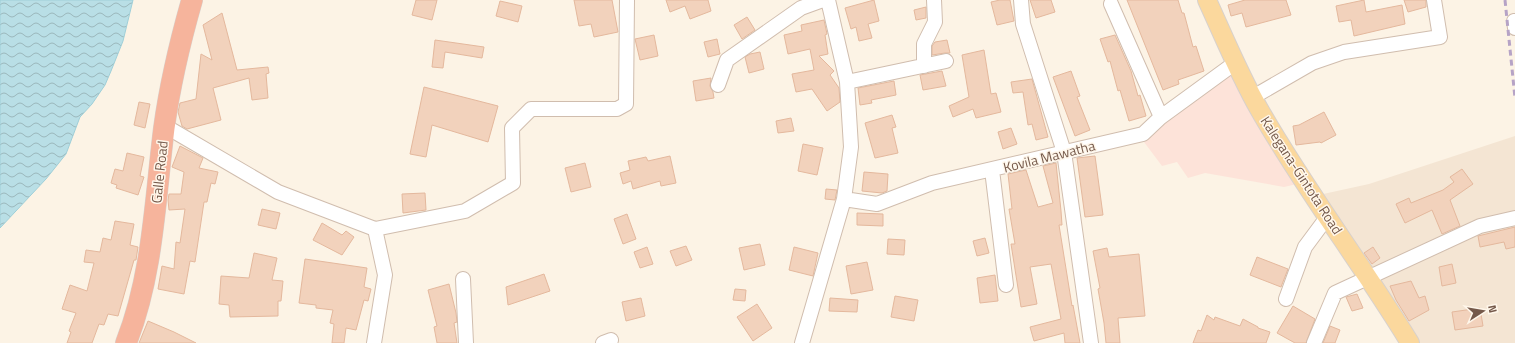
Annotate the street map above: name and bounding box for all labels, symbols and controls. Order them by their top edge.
street label: Kalegana-Gintota Road [1256,112,1348,238]
street label: Kovila Mawatha [1001,134,1097,178]
street label: Galle Road [145,140,173,204]
north arrow [1463,291,1503,331]
text: N [1484,304,1501,314]

